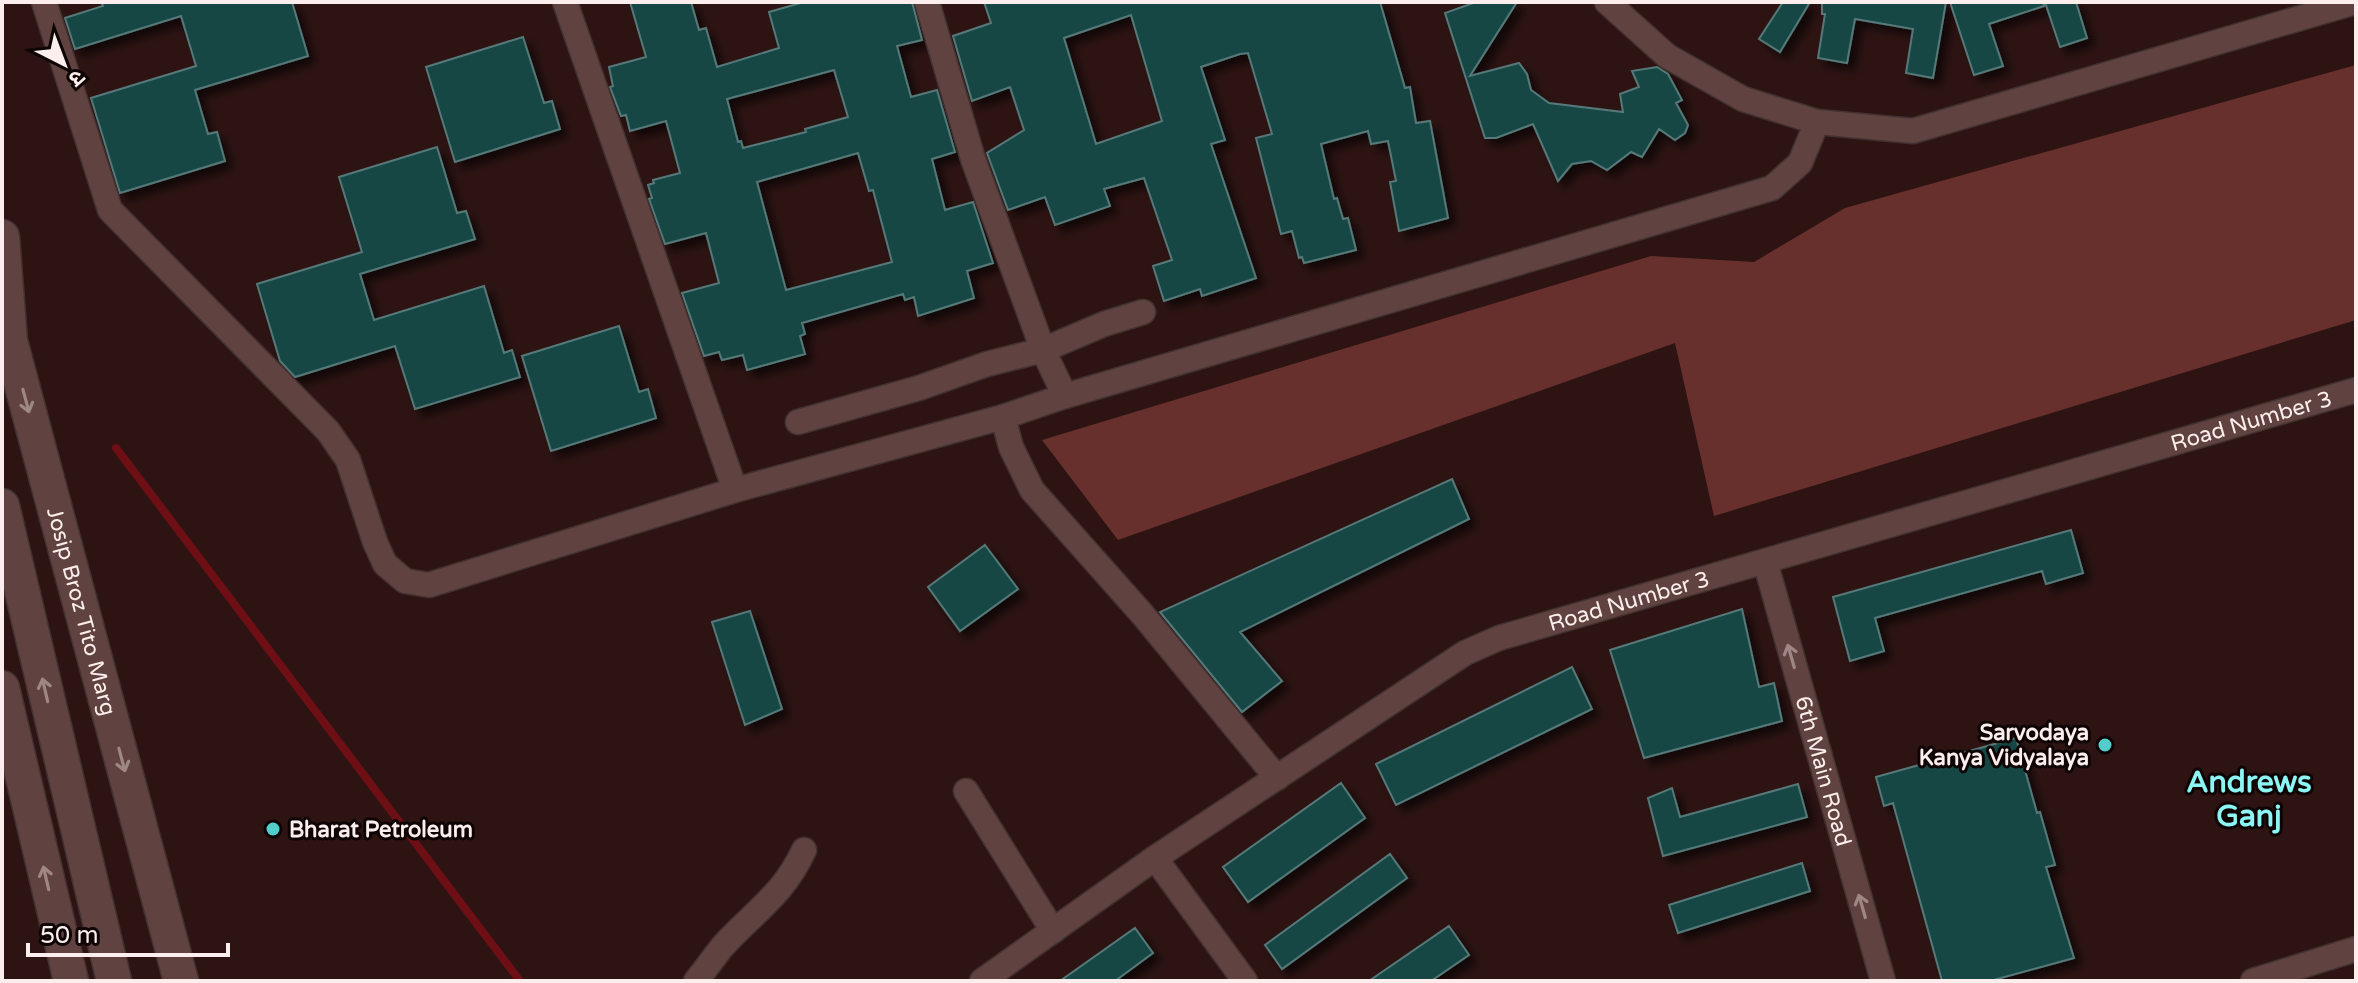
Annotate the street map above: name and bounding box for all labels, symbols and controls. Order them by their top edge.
north arrow [24,24,104,104]
text: उ [62,64,90,93]
street label: Road Number 3 [2168,386,2335,457]
one-way arrow [19,387,34,413]
street label: Josip Broz Tito Marg [41,505,121,718]
street label: Road Number 3 [1545,566,1712,637]
one-way arrow [1783,643,1798,669]
one-way arrow [36,678,51,703]
street label: 6th Main Road [1790,693,1856,849]
place label: Sarvodaya Kanya Vidyalaya [1919,720,2089,771]
marker: Sarvodaya Kanya Vidyalaya [2096,736,2114,754]
one-way arrow [115,747,130,773]
district label: Andrews Ganj [2186,764,2312,835]
place label: Bharat Petroleum [289,817,473,843]
marker: Bharat Petroleum [264,820,282,838]
one-way arrow [38,865,53,891]
one-way arrow [1854,893,1869,919]
scale bar [28,907,228,957]
text: 50 m [40,921,98,950]

